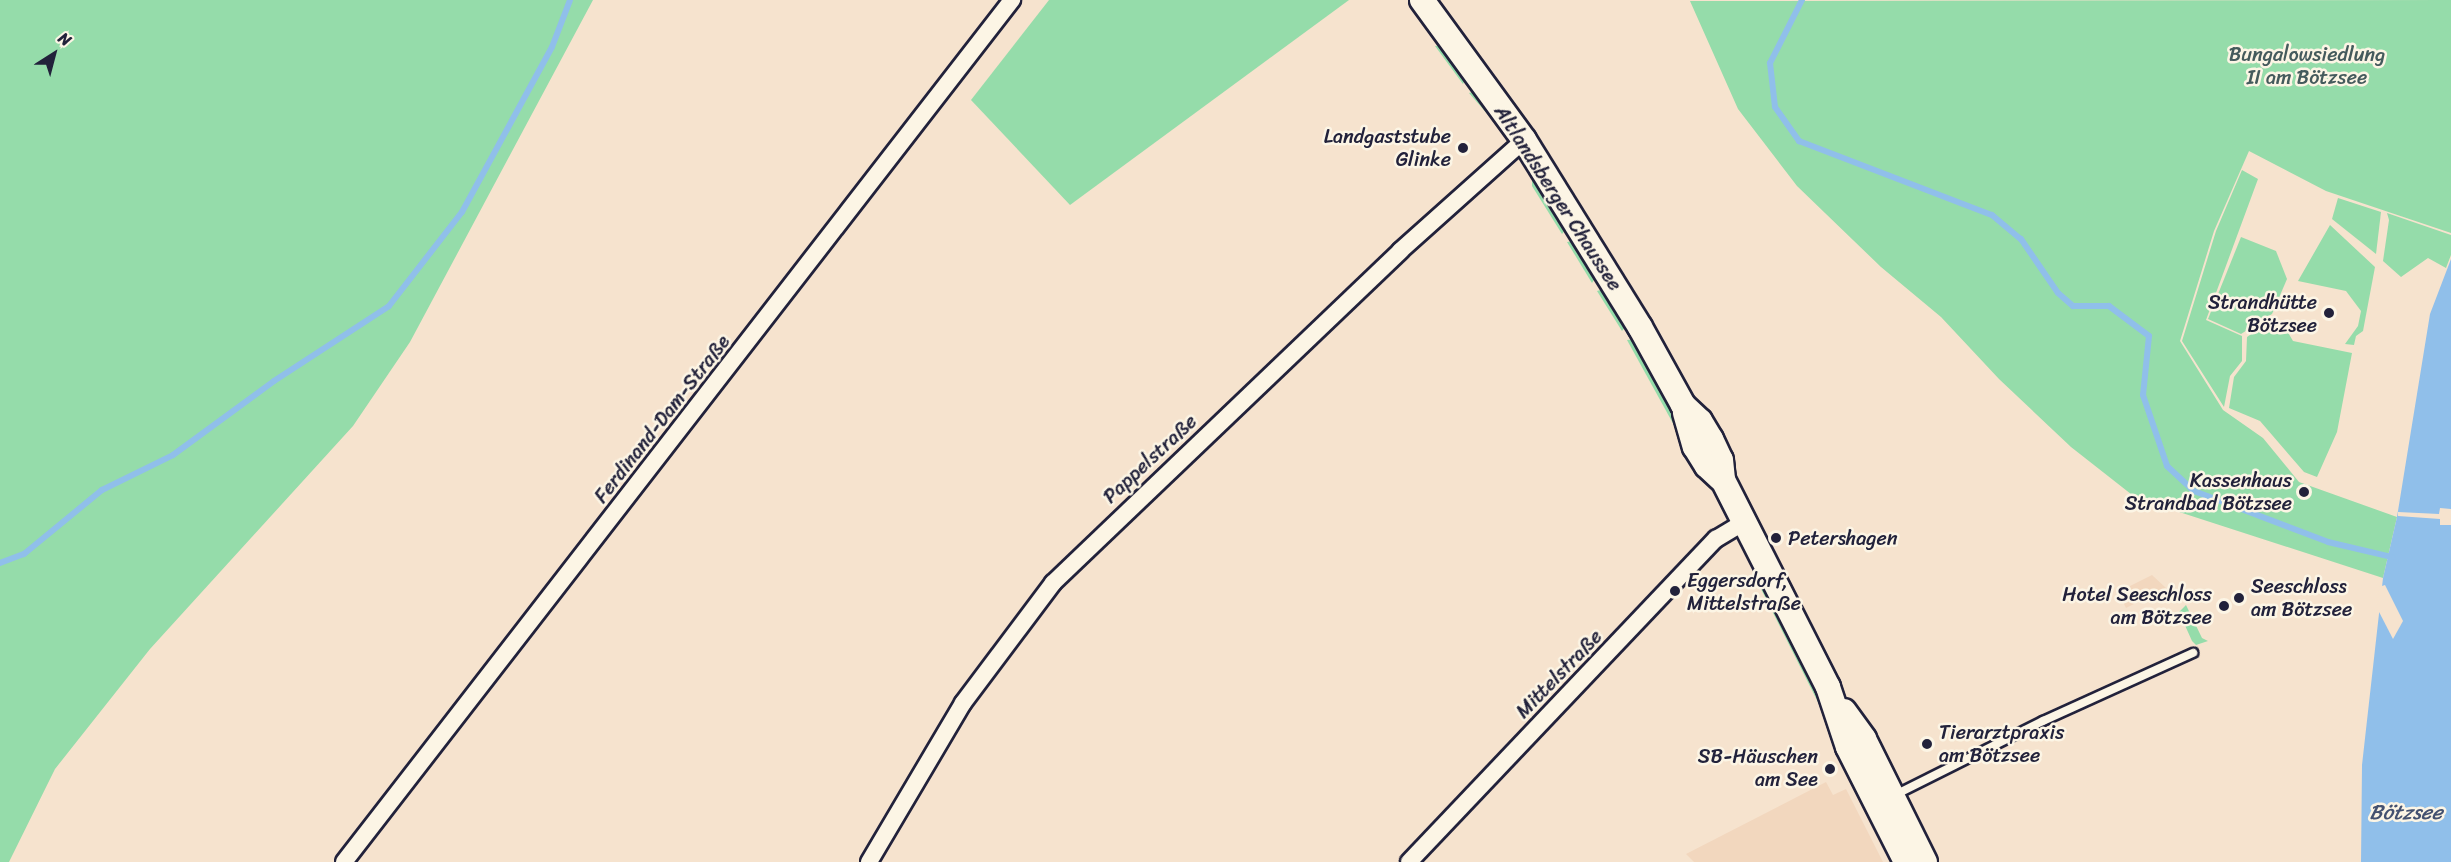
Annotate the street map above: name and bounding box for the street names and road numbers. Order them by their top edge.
street label: Altlandsberger Chaussee [1489,101,1627,295]
street label: Ferdinand-Dam-Straße [589,330,735,508]
street label: Pappelstraße [1098,409,1202,509]
street label: Mittelstraße [1511,625,1607,723]

